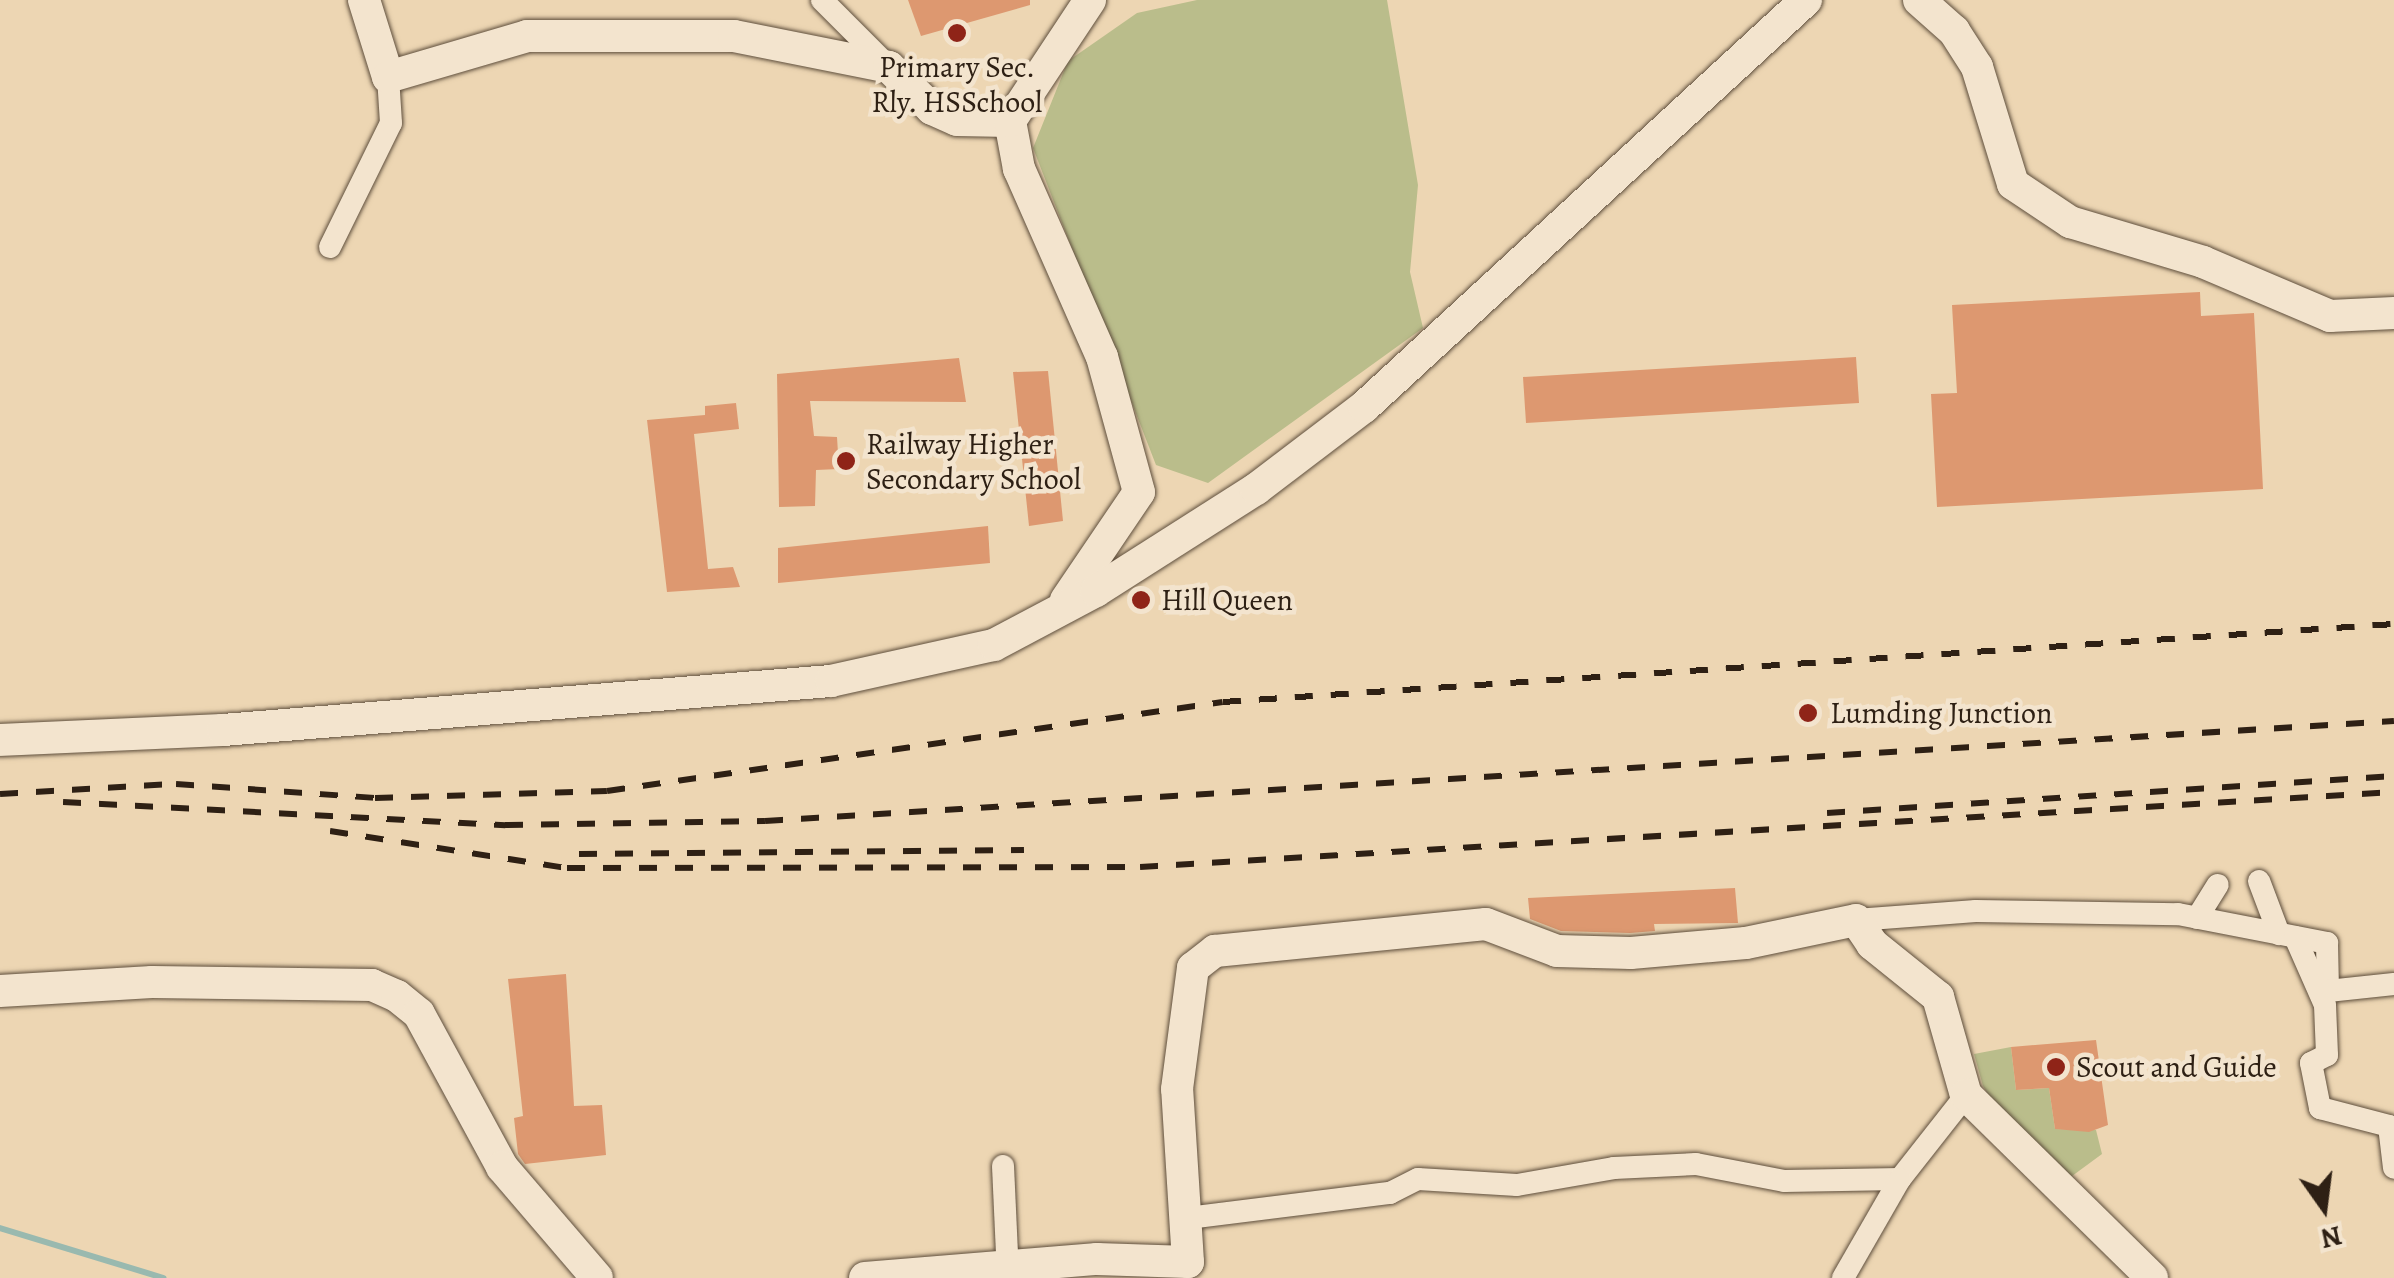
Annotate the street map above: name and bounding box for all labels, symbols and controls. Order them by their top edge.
marker: Primary Sec. Rly. HSSchool [946,22,968,44]
place label: Primary Sec. Rly. HSSchool [871,49,1043,120]
place label: Railway Higher Secondary School [866,426,1081,496]
marker: Railway Higher Secondary School [835,450,857,472]
place label: Hill Queen [1161,582,1293,618]
marker: Hill Queen [1130,589,1152,611]
place label: Lumding Junction [1830,695,2052,731]
marker: Lumding Junction [1795,700,1821,726]
place label: Scout and Guide [2076,1049,2277,1085]
marker: Scout and Guide [2045,1056,2067,1078]
north arrow [2274,1158,2374,1258]
text: N [2317,1216,2346,1258]

